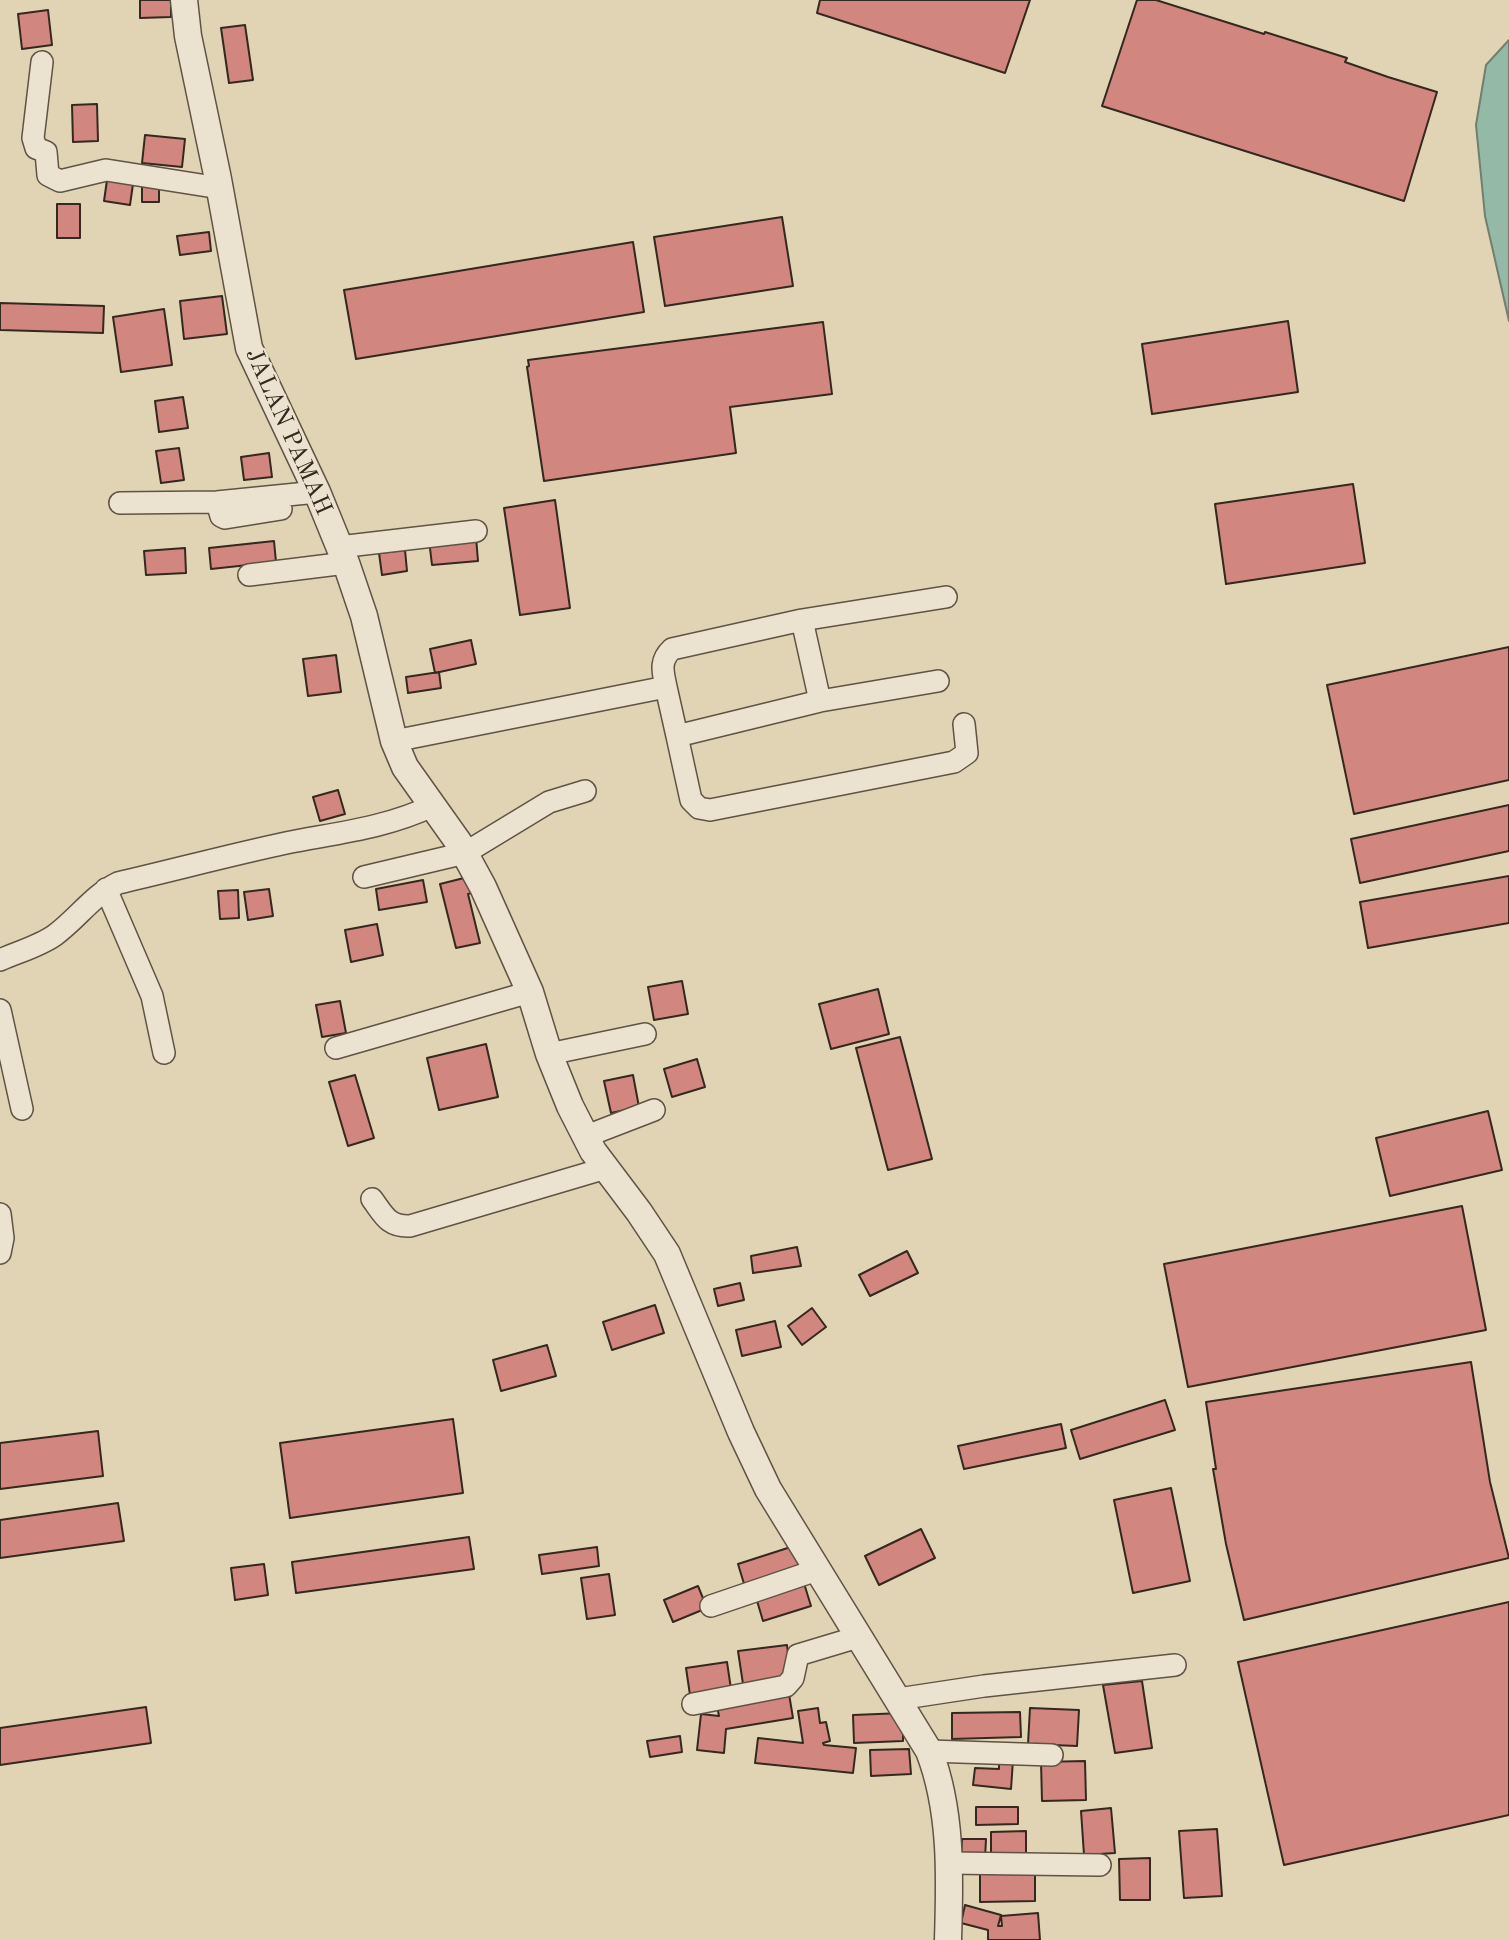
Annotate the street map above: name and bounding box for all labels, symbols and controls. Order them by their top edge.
street label: JALAN PAMAH [238,344,338,520]

